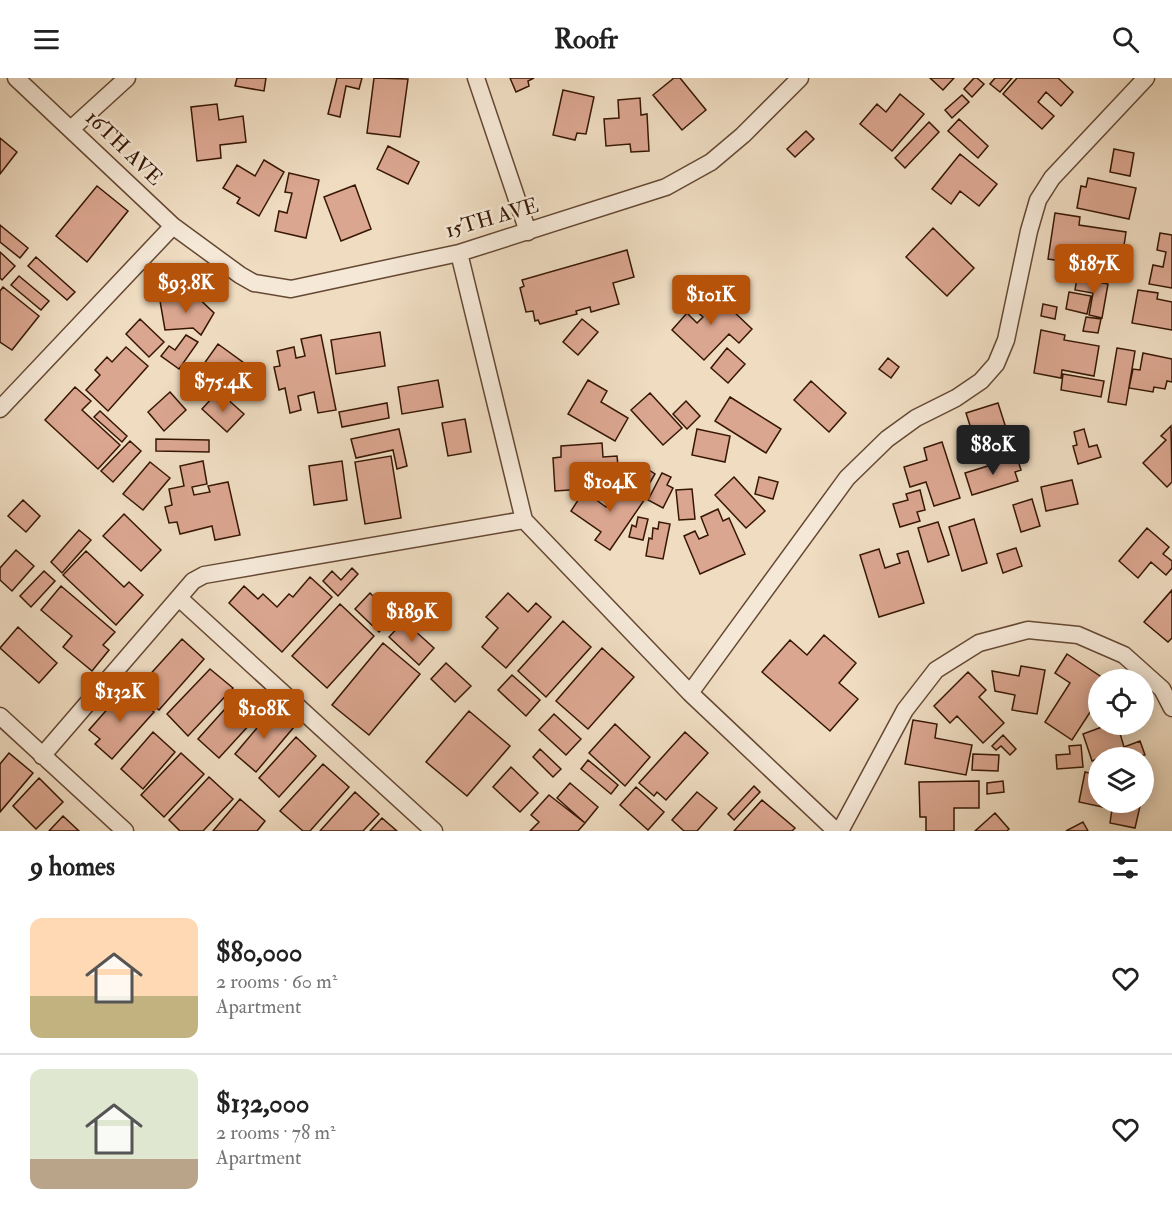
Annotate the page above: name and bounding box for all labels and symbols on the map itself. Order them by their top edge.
street label: 16TH AVE [80,105,168,191]
street label: 15TH AVE [442,192,542,244]
pin: $187K [1052,244,1136,295]
pin: $93.8K [137,263,235,314]
pin: $101K [669,275,753,326]
pin: $75.4K [174,362,272,413]
pin: $80K [957,425,1029,476]
pin: $104K [568,462,652,513]
pin: $189K [370,592,454,643]
pin: $132K [78,672,162,723]
pin: $108K [222,689,306,740]

